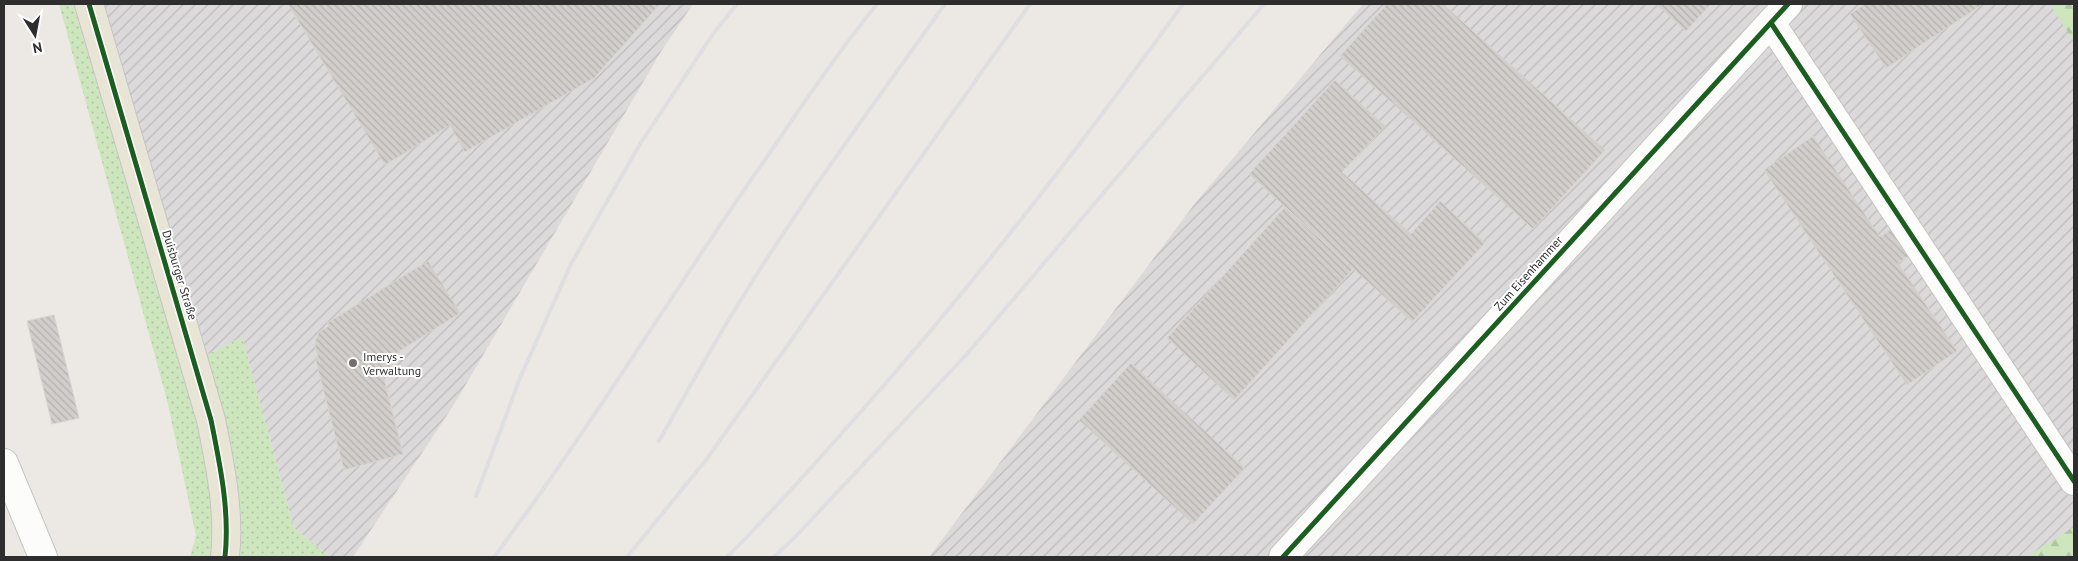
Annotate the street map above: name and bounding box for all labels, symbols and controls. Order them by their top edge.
north arrow [10,10,60,60]
text: N [31,38,44,57]
street label: Duisburger Straße [159,228,201,322]
street label: Zum Eisenhammer [1491,233,1565,313]
place label: Imerys - Verwaltung [362,349,421,378]
marker: Imerys - Verwaltung [347,357,359,369]

